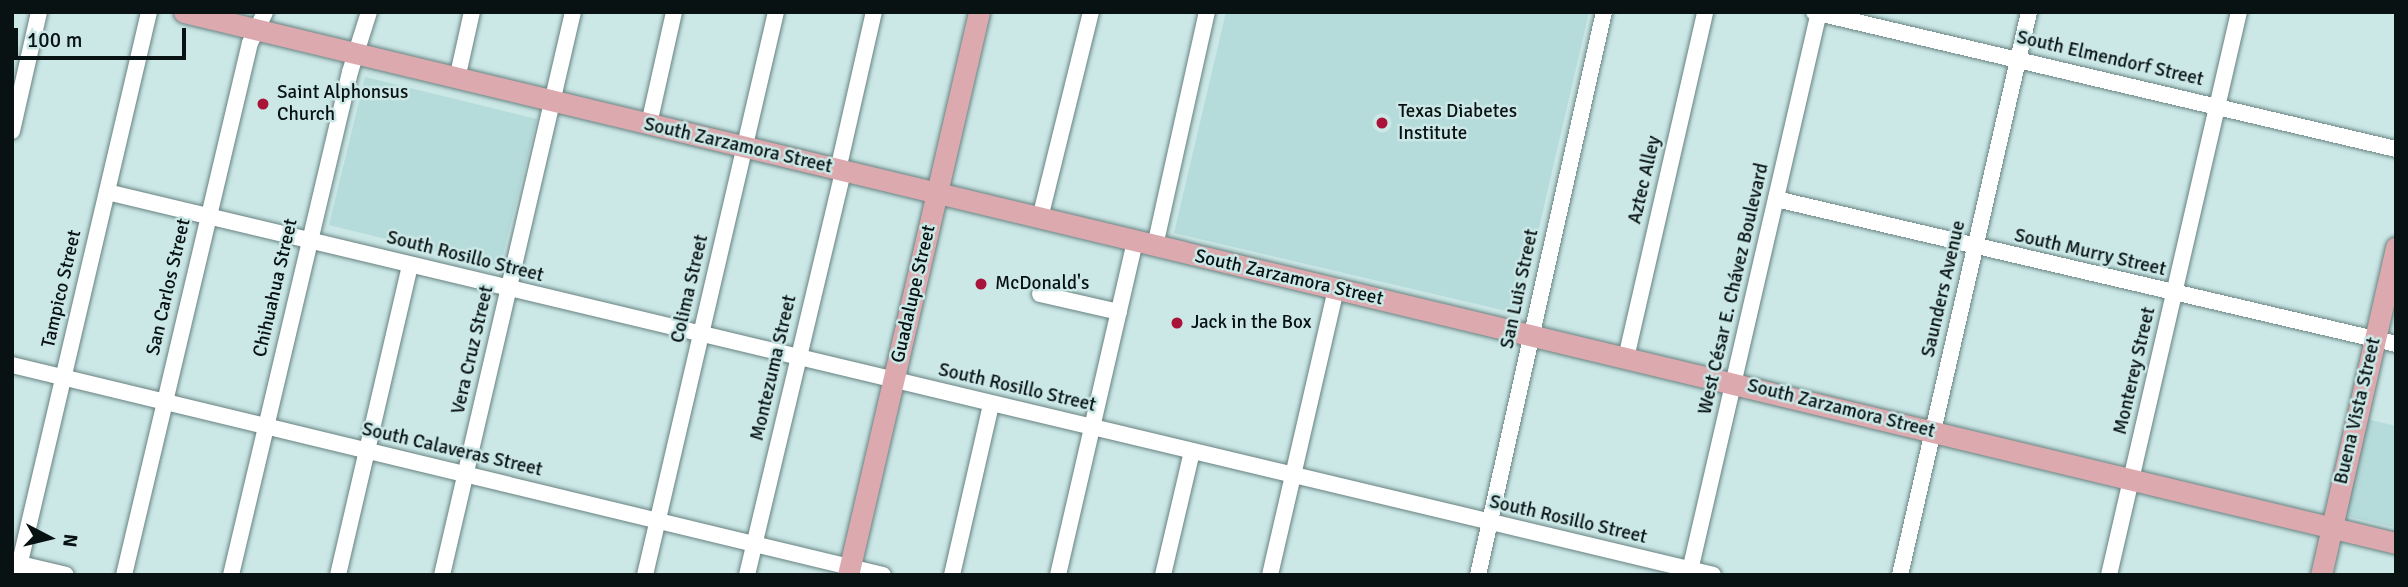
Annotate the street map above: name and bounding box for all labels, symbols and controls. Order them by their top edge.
scale bar [18,14,189,58]
street label: South Elmendorf Street [2014,26,2206,92]
text: 100 m [27,27,82,53]
place label: Saint Alphonsus Church [277,82,408,126]
marker: Saint Alphonsus Church [255,96,271,112]
place label: Texas Diabetes Institute [1398,101,1517,145]
street label: South Zarzamora Street [642,113,834,179]
marker: Texas Diabetes Institute [1372,113,1392,133]
street label: Aztec Alley [1624,134,1666,226]
street label: West César E. Chávez Boulevard [1694,161,1774,417]
street label: San Carlos Street [142,216,196,358]
street label: Chihuahua Street [249,217,303,359]
street label: Saunders Avenue [1917,219,1971,359]
street label: Guadalupe Street [887,223,941,365]
street label: South Murry Street [2012,224,2168,282]
street label: South Rosillo Street [384,226,546,288]
street label: San Luis Street [1496,227,1544,351]
street label: Tampico Street [37,228,87,350]
street label: Colima Street [666,233,714,345]
street label: South Zarzamora Street [1193,245,1385,311]
place label: McDonald's [995,273,1089,295]
marker: McDonald's [973,276,989,292]
street label: Vera Cruz Street [447,284,499,416]
street label: Montezuma Street [746,293,802,443]
street label: Monterey Street [2109,305,2161,437]
place label: Jack in the Box [1191,312,1311,334]
marker: Jack in the Box [1169,315,1185,331]
street label: Buena Vista Street [2330,335,2386,487]
street label: South Rosillo Street [936,359,1098,417]
street label: South Zarzamora Street [1745,375,1937,443]
street label: South Calaveras Street [360,418,544,482]
street label: South Rosillo Street [1487,491,1649,549]
north arrow [14,503,84,573]
text: N [57,533,83,549]

